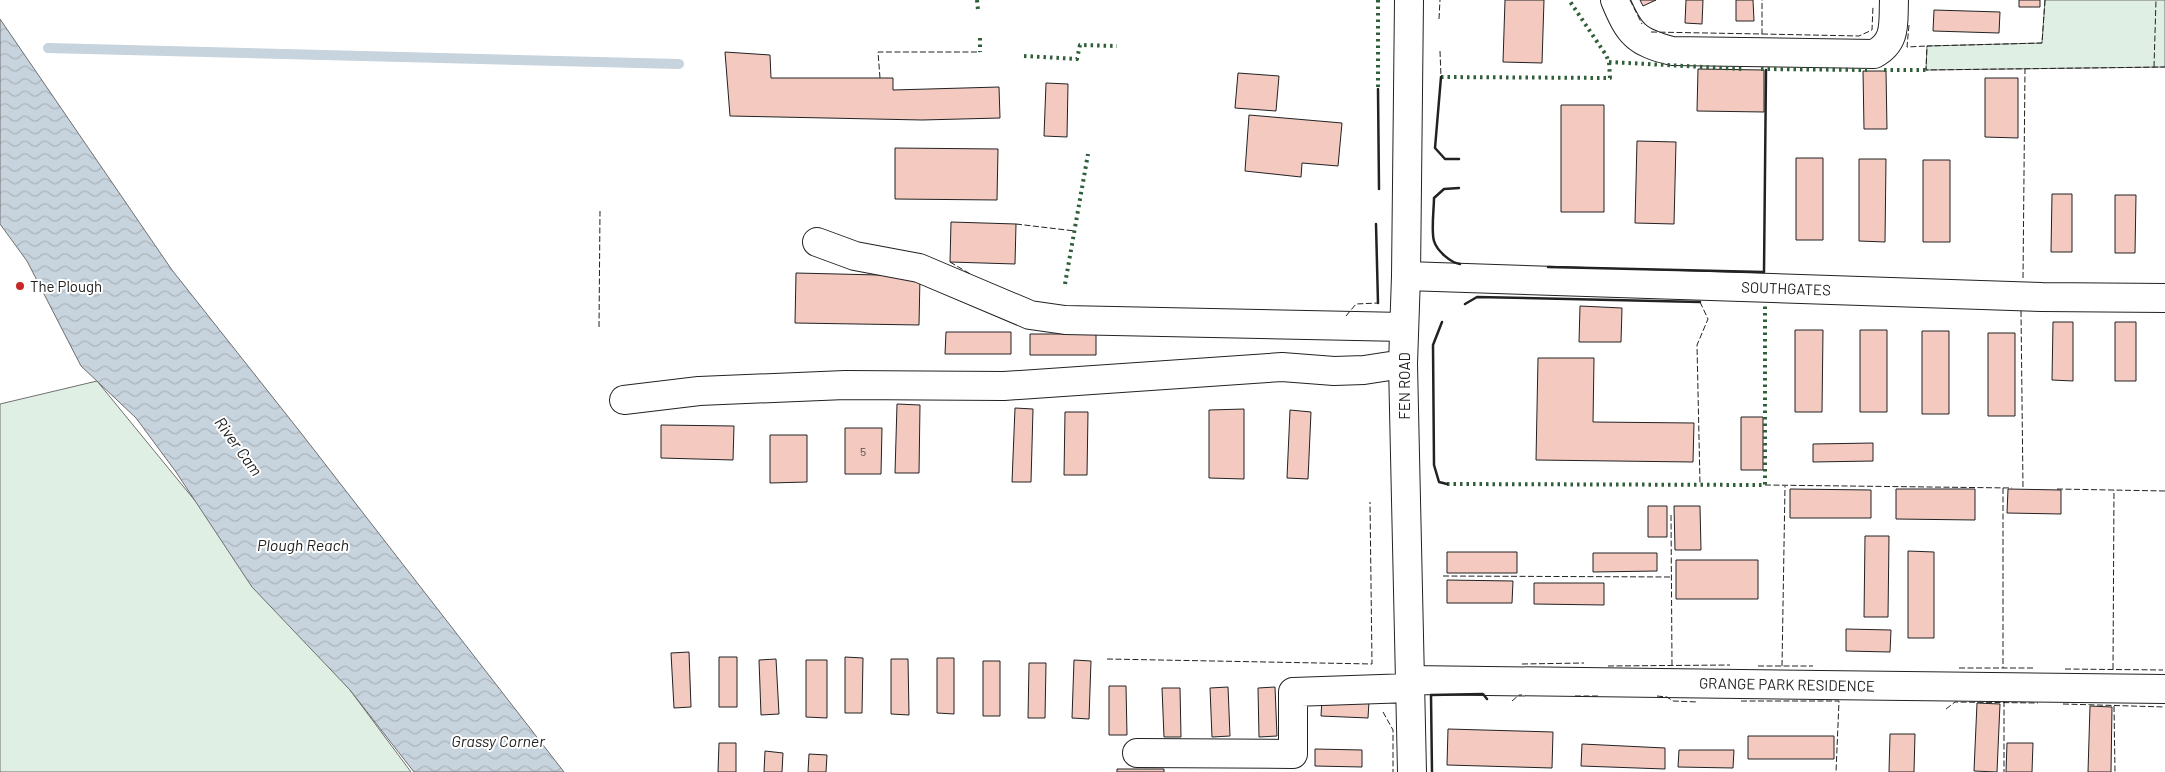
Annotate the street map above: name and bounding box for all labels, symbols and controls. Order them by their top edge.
place label: The Plough [30,277,102,295]
street label: SOUTHGATES [1741,277,1831,299]
marker: The Plough [14,280,26,292]
street label: FEN ROAD [1395,352,1413,420]
water label: River Cam [211,413,267,479]
house number: 5 [860,444,866,458]
water label: Plough Reach [257,535,349,554]
street label: GRANGE PARK RESIDENCE [1699,673,1875,695]
water label: Grassy Corner [451,731,546,750]

